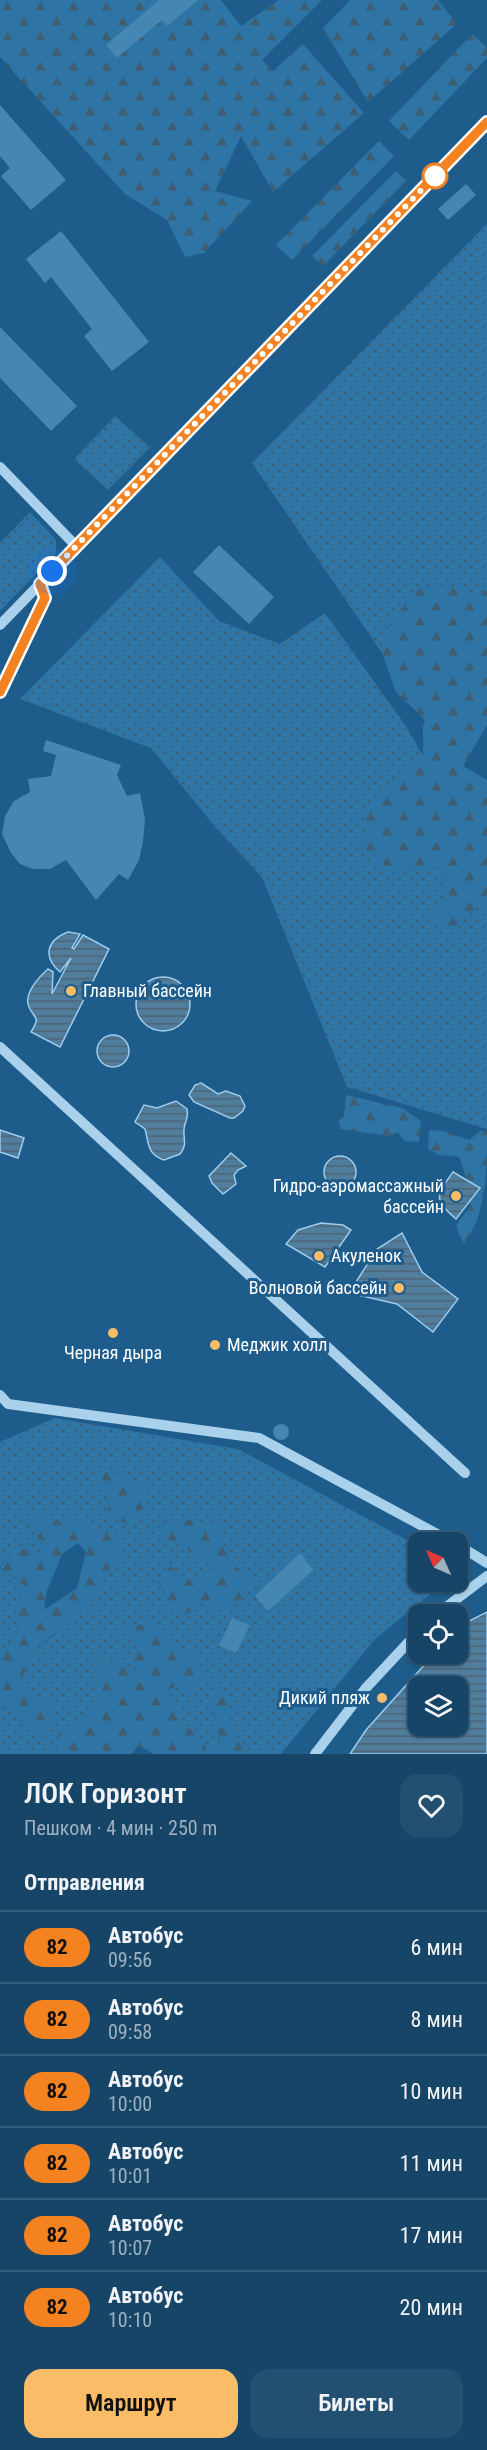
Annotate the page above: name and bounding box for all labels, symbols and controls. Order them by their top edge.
unlabelled marker [422,163,448,189]
your location [37,556,67,586]
place label: Главный бассейн [83,980,212,1001]
marker: Главный бассейн [64,984,78,998]
place label: Гидро-аэромассажный бассейн [273,1175,444,1217]
marker: Гидро-аэромассажный бассейн [449,1189,463,1203]
place label: Акуленок [331,1245,402,1266]
marker: Акуленок [312,1249,326,1263]
place label: Волновой бассейн [249,1277,387,1298]
marker: Волновой бассейн [392,1281,406,1295]
marker: Черная дыра [106,1326,120,1340]
place label: Меджик холл [227,1334,328,1355]
marker: Меджик холл [208,1338,222,1352]
place label: Черная дыра [64,1342,162,1363]
north arrow [408,1532,468,1592]
map controls [408,1532,468,1736]
button: locate [408,1604,468,1664]
button: layers [408,1676,468,1736]
place label: Дикий пляж [279,1687,370,1708]
marker: Дикий пляж [375,1691,389,1705]
button: heart [400,1774,463,1837]
text: ЛОК Горизонт [24,1777,187,1810]
text: Пешком · 4 мин · 250 m [24,1816,217,1840]
text: Отправления [24,1870,145,1895]
text: Автобус [108,1923,183,1948]
text: 82 [46,1935,68,1959]
text: 6 мин [410,1935,463,1960]
text: 09:56 [108,1948,152,1972]
text: Автобус [108,1995,183,2020]
text: 82 [46,2007,68,2031]
text: 8 мин [410,2007,463,2032]
text: 09:58 [108,2020,152,2044]
text: Автобус [108,2067,183,2092]
text: 82 [46,2079,68,2103]
text: 10 мин [400,2079,463,2104]
text: 10:00 [108,2092,152,2116]
text: Автобус [108,2139,183,2164]
text: 82 [46,2151,68,2175]
text: 11 мин [400,2151,463,2176]
text: 10:01 [108,2164,152,2188]
text: Автобус [108,2211,183,2236]
text: 82 [46,2223,68,2247]
text: 17 мин [400,2223,463,2248]
text: 10:07 [108,2236,152,2260]
text: Автобус [108,2283,183,2308]
text: 82 [46,2295,68,2319]
text: 20 мин [400,2295,463,2320]
text: 10:10 [108,2308,152,2332]
button: Маршрут [24,2369,238,2438]
button: Билеты [250,2369,463,2438]

